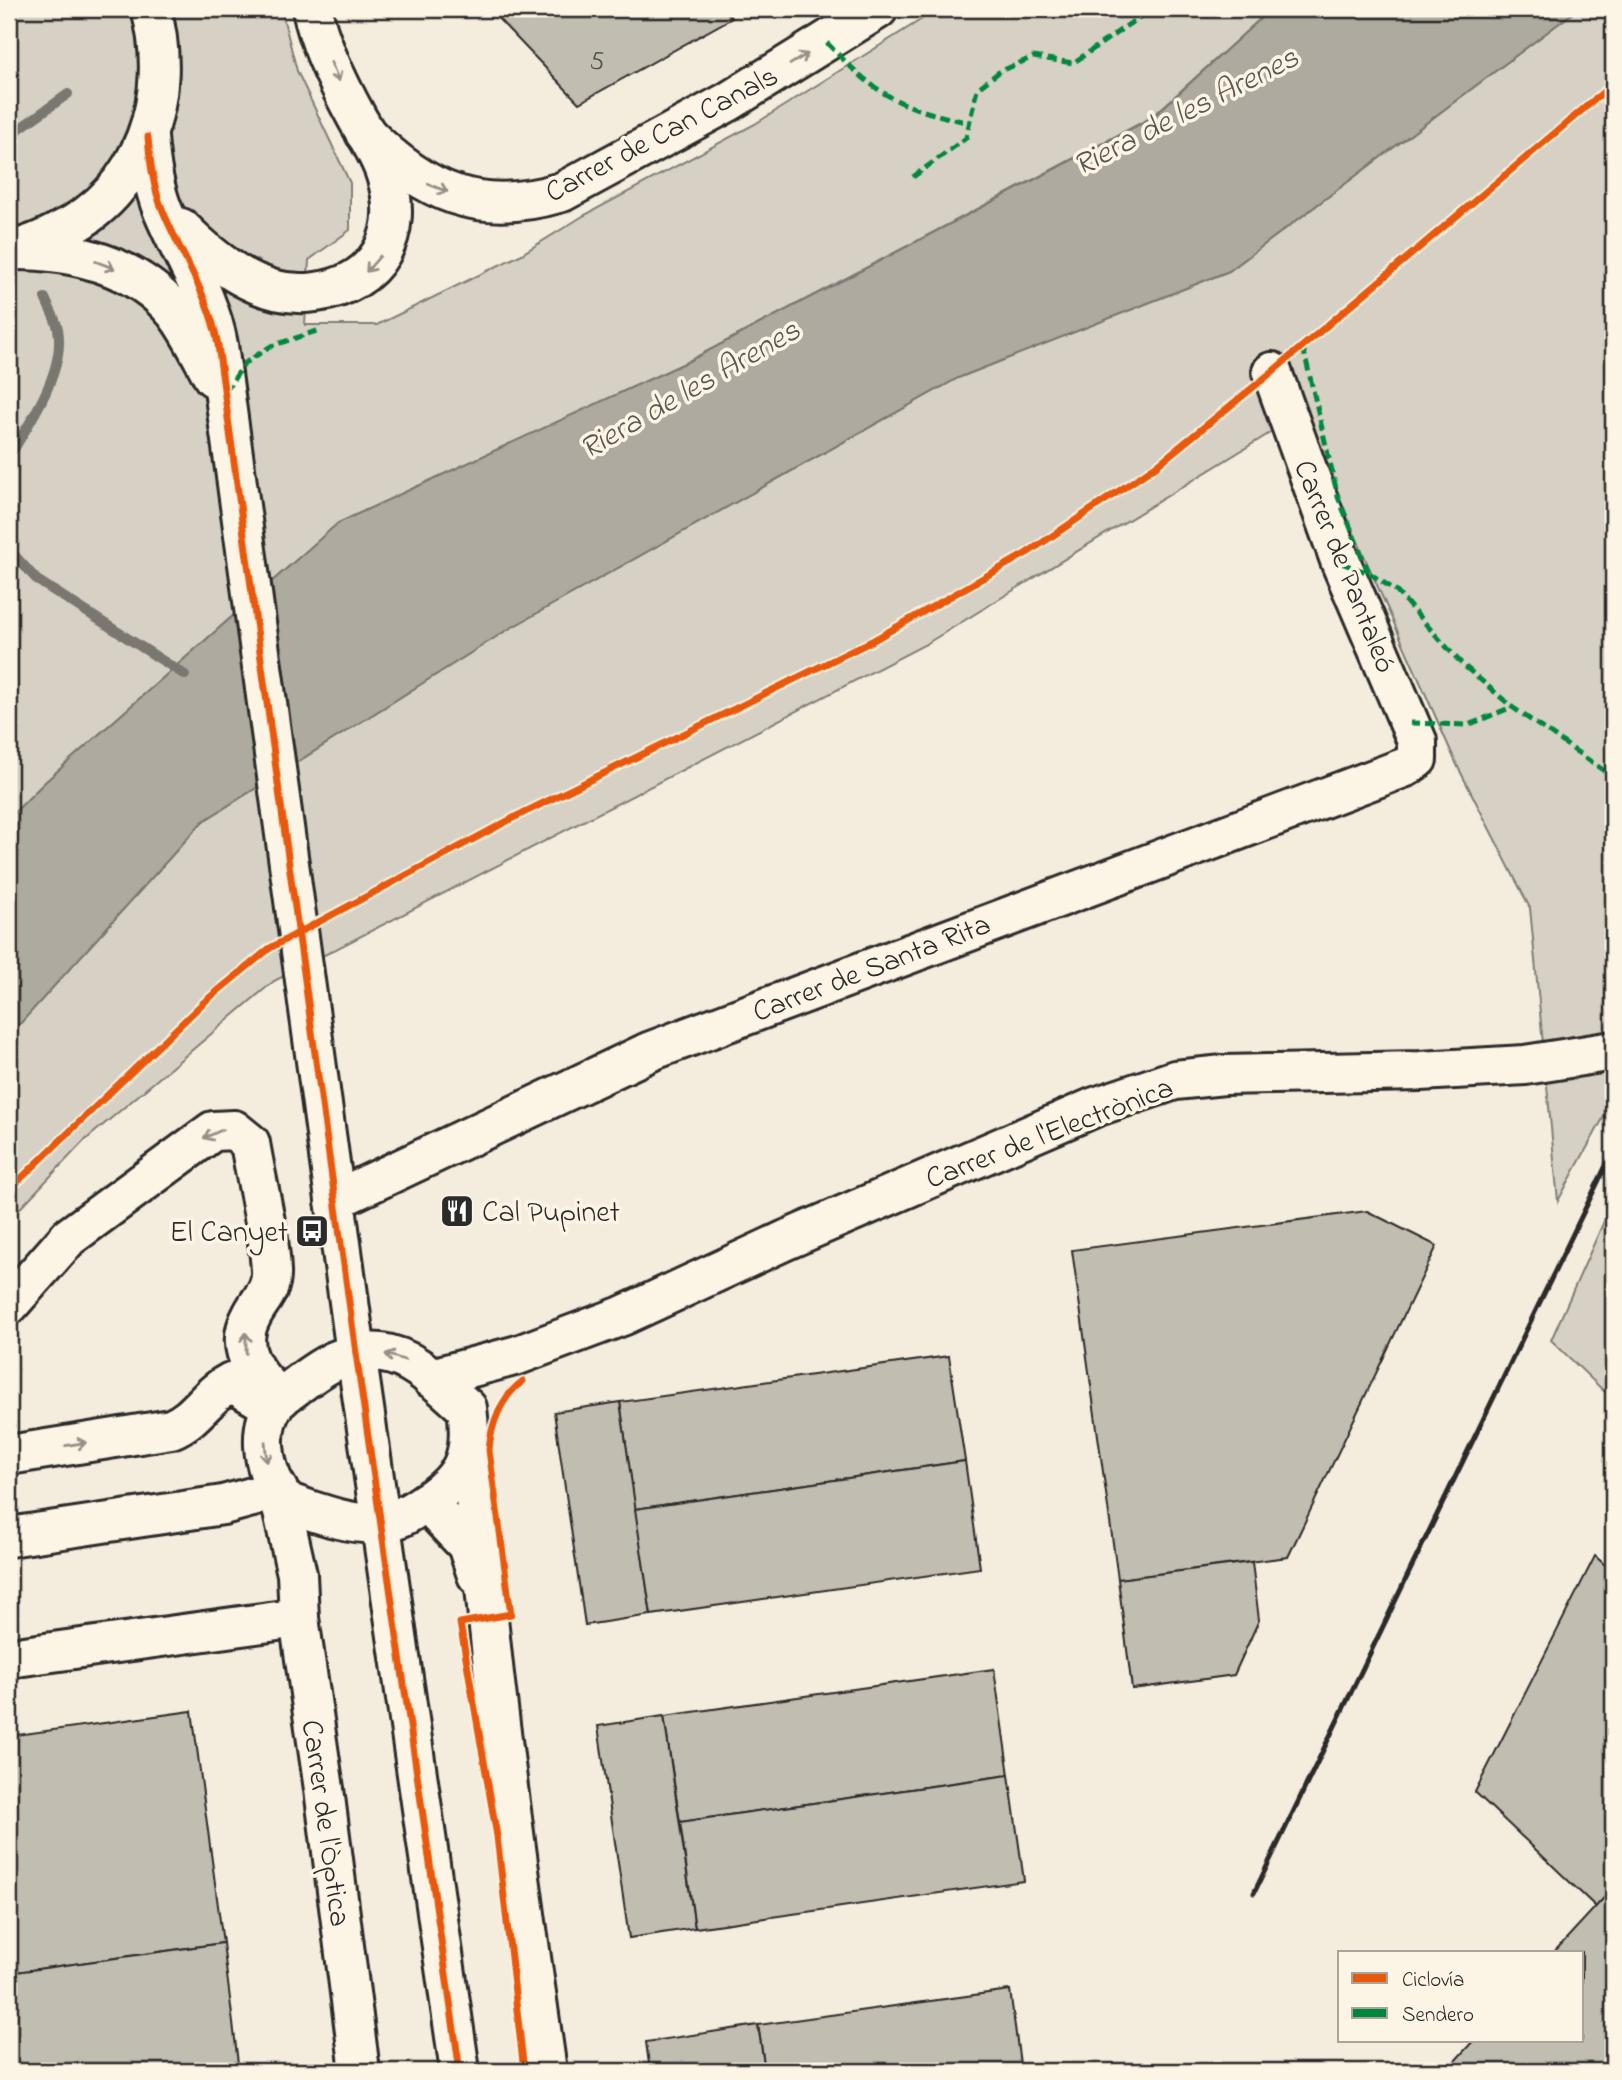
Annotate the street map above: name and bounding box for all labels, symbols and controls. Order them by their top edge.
water label: Riera de les Arenes [1066,36,1308,190]
house number: 5 [590,44,605,82]
one-way arrow [789,52,809,66]
street label: Carrer de Can Canals [538,56,787,216]
one-way arrow [329,61,342,83]
one-way arrow [427,183,449,196]
one-way arrow [365,255,381,273]
one-way arrow [94,259,116,272]
water label: Riera de les Arenes [572,308,810,473]
street label: Carrer de Pantaleó [1280,454,1406,680]
street label: Carrer de Santa Rita [747,904,997,1035]
street label: Carrer de l'Electrònica [920,1067,1180,1202]
one-way arrow [203,1128,225,1141]
restaurant icon: Cal Pupinet [438,1192,476,1230]
place label: Cal Pupinet [482,1192,620,1236]
place label: El Canyet [170,1212,288,1256]
bus stop icon: El Canyet [293,1212,331,1250]
one-way arrow [239,1332,253,1355]
one-way arrow [385,1350,407,1362]
one-way arrow [64,1437,87,1450]
one-way arrow [260,1440,273,1463]
street label: Carrer de l'Òptica [288,1717,360,1930]
legend [1338,1951,1584,2042]
text: Ciclovía [1402,1966,1464,1996]
text: Sendero [1402,2001,1474,2031]

